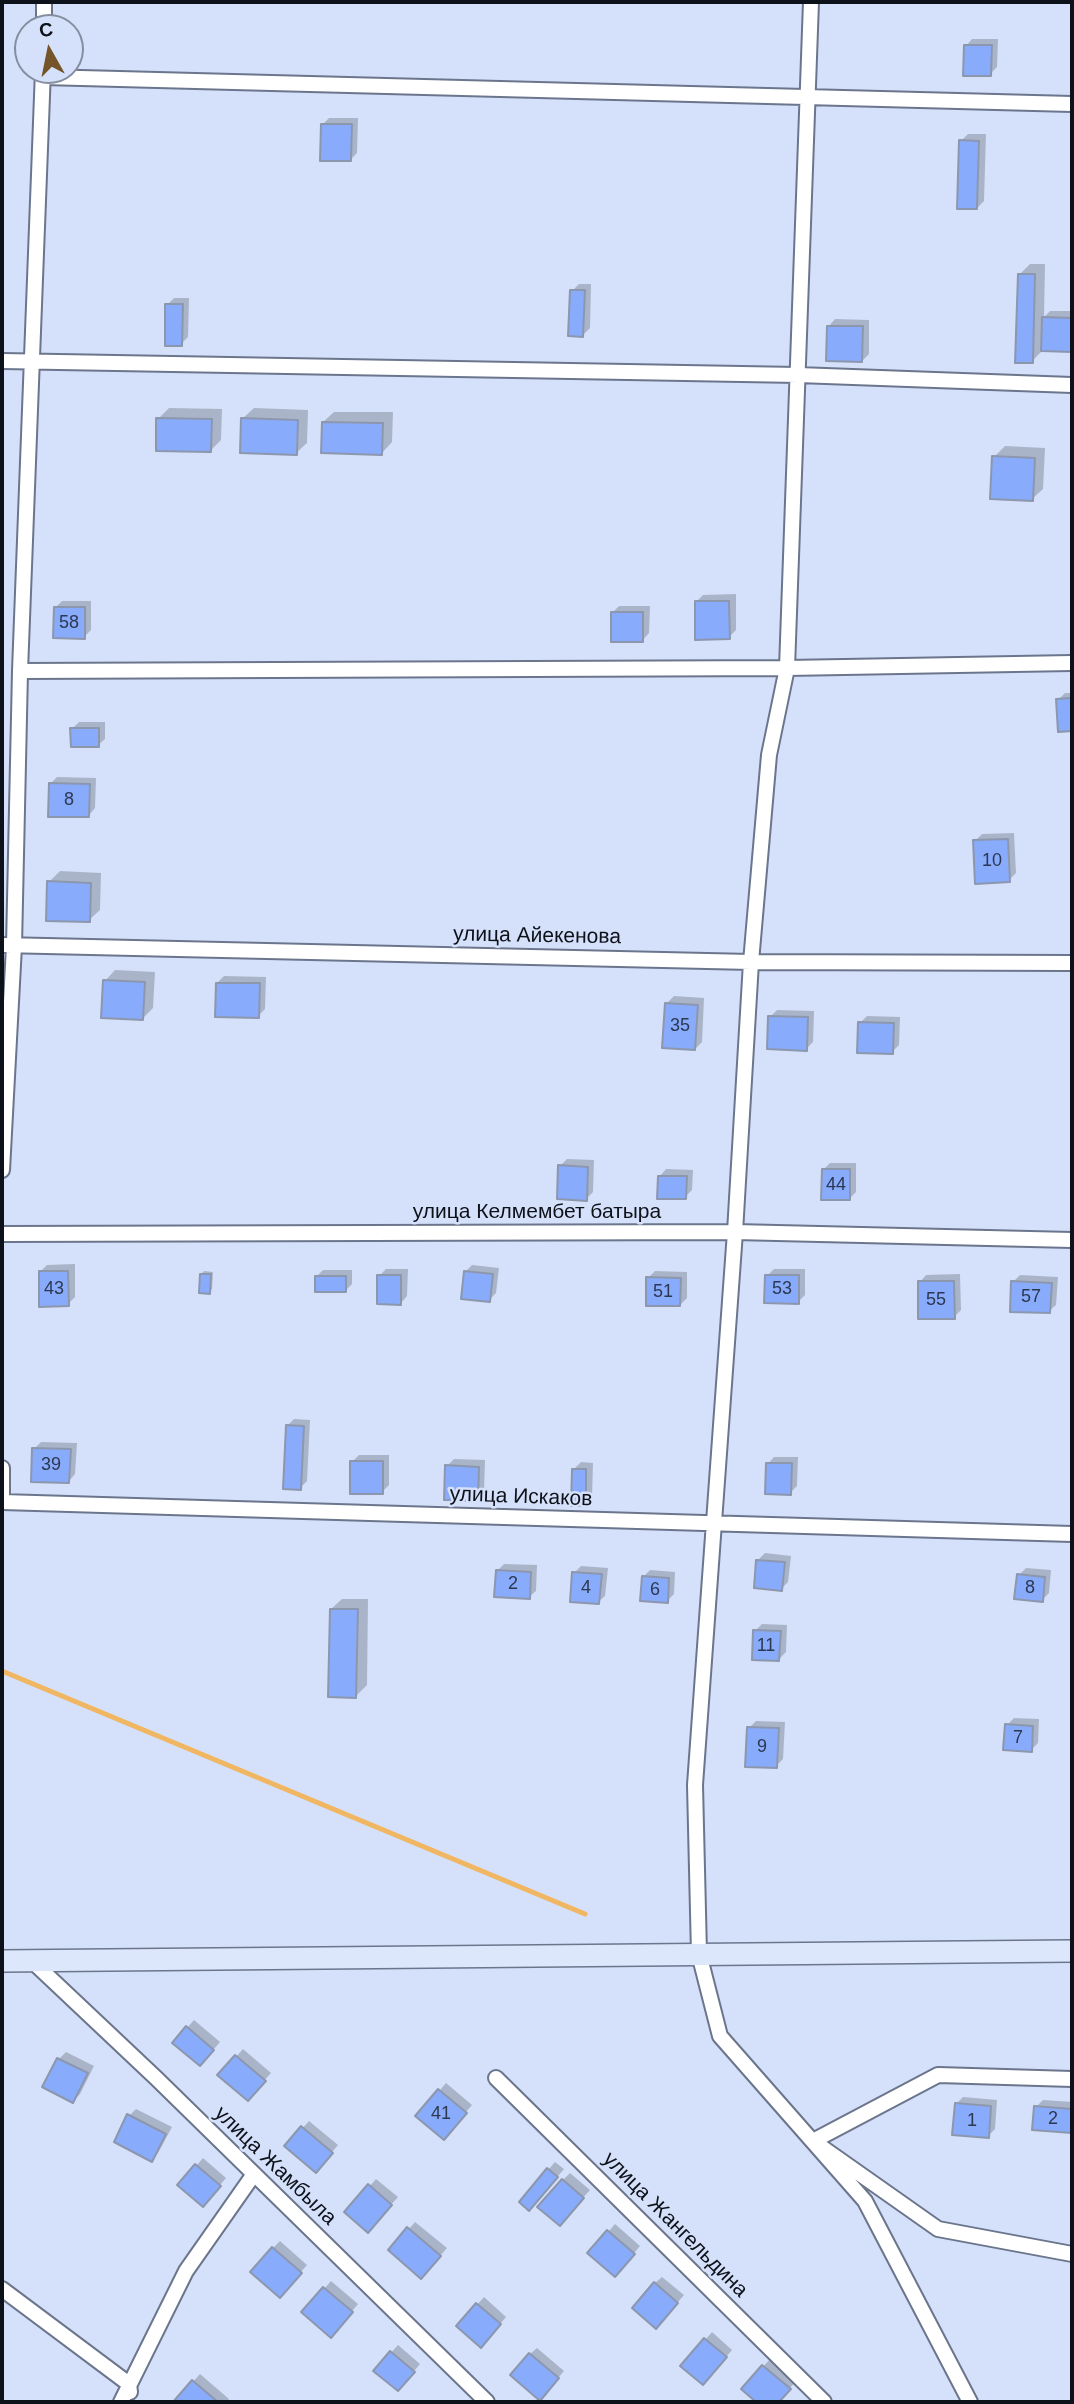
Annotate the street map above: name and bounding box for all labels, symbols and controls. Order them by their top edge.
north arrow [14,14,84,84]
text: С [38,18,54,41]
house number: 58 [59,612,79,634]
house number: 8 [64,789,74,811]
house number: 10 [982,850,1002,872]
street label: улица Айекенова [453,922,621,950]
house number: 35 [670,1015,690,1037]
house number: 44 [826,1174,846,1196]
street label: улица Келмембет батыра [413,1199,661,1225]
house number: 43 [44,1278,64,1300]
house number: 53 [772,1278,792,1300]
house number: 51 [653,1281,673,1303]
house number: 57 [1021,1286,1041,1308]
house number: 55 [926,1289,946,1311]
house number: 39 [41,1454,61,1476]
street label: улица Искаков [449,1482,593,1512]
house number: 2 [508,1573,518,1595]
house number: 4 [581,1577,591,1599]
house number: 8 [1025,1577,1035,1599]
house number: 6 [650,1579,660,1601]
house number: 11 [757,1635,775,1657]
house number: 7 [1013,1727,1023,1749]
house number: 9 [757,1736,767,1758]
street label: улица Жамбыла [209,2101,341,2231]
house number: 41 [431,2103,451,2125]
house number: 2 [1048,2108,1058,2130]
house number: 1 [967,2110,977,2132]
street label: улица Жангельдина [597,2147,753,2303]

